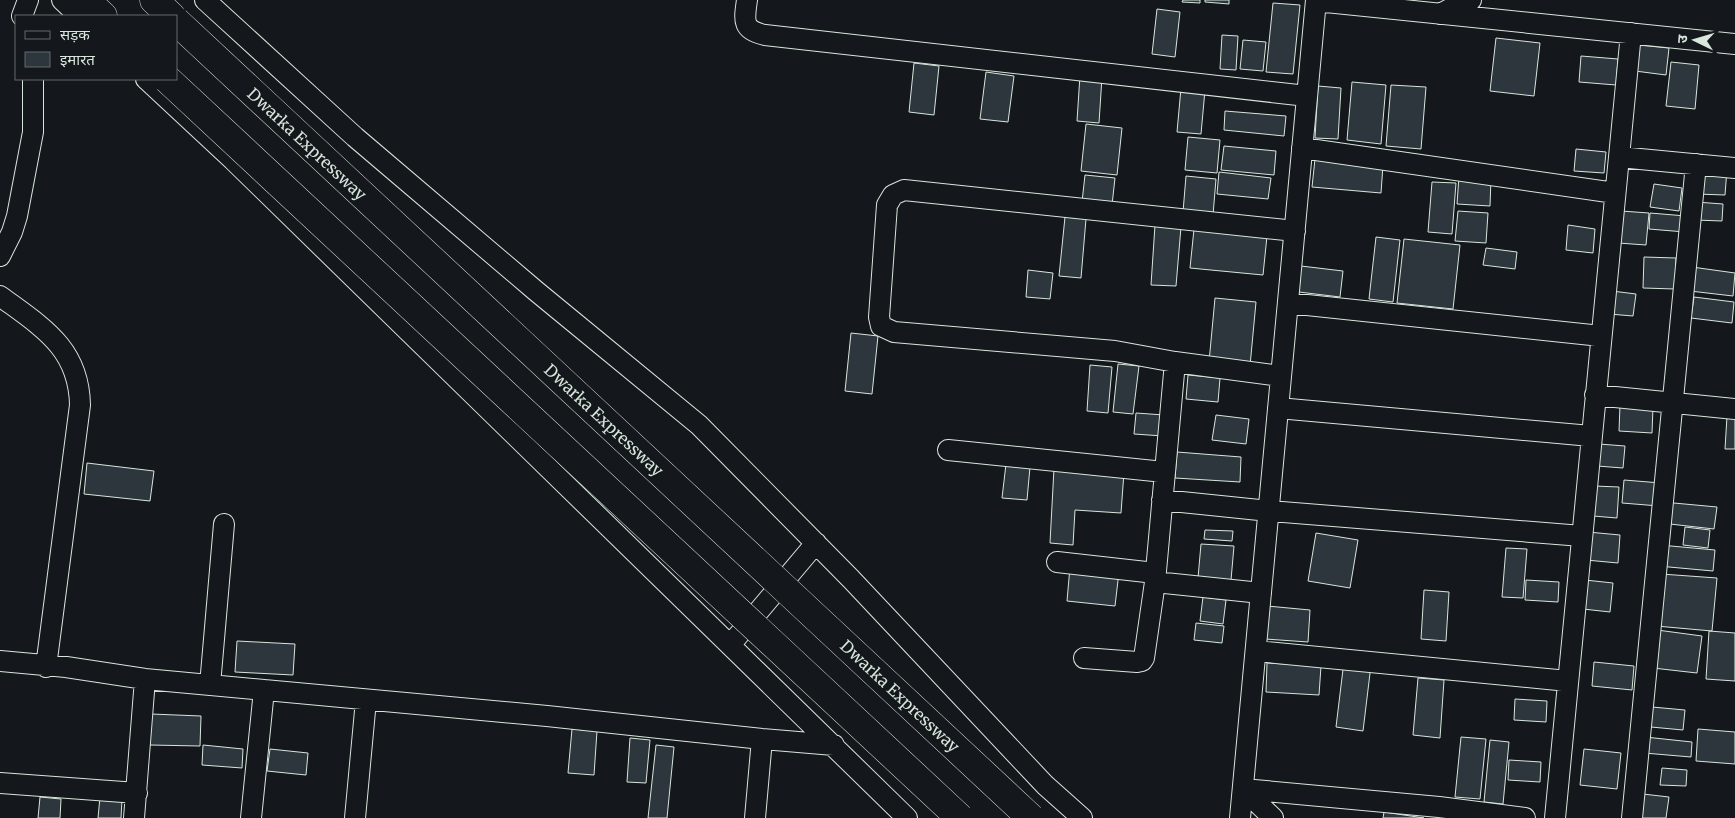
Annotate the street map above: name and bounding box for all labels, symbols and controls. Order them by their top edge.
legend [15,15,178,80]
north arrow [1670,15,1720,65]
text: सड़क [60,25,90,44]
text: उ [1673,33,1691,44]
text: इमारत [60,50,95,69]
street label: Dwarka Expressway [243,84,371,205]
street label: Dwarka Expressway [540,360,668,481]
street label: Dwarka Expressway [836,636,964,757]

